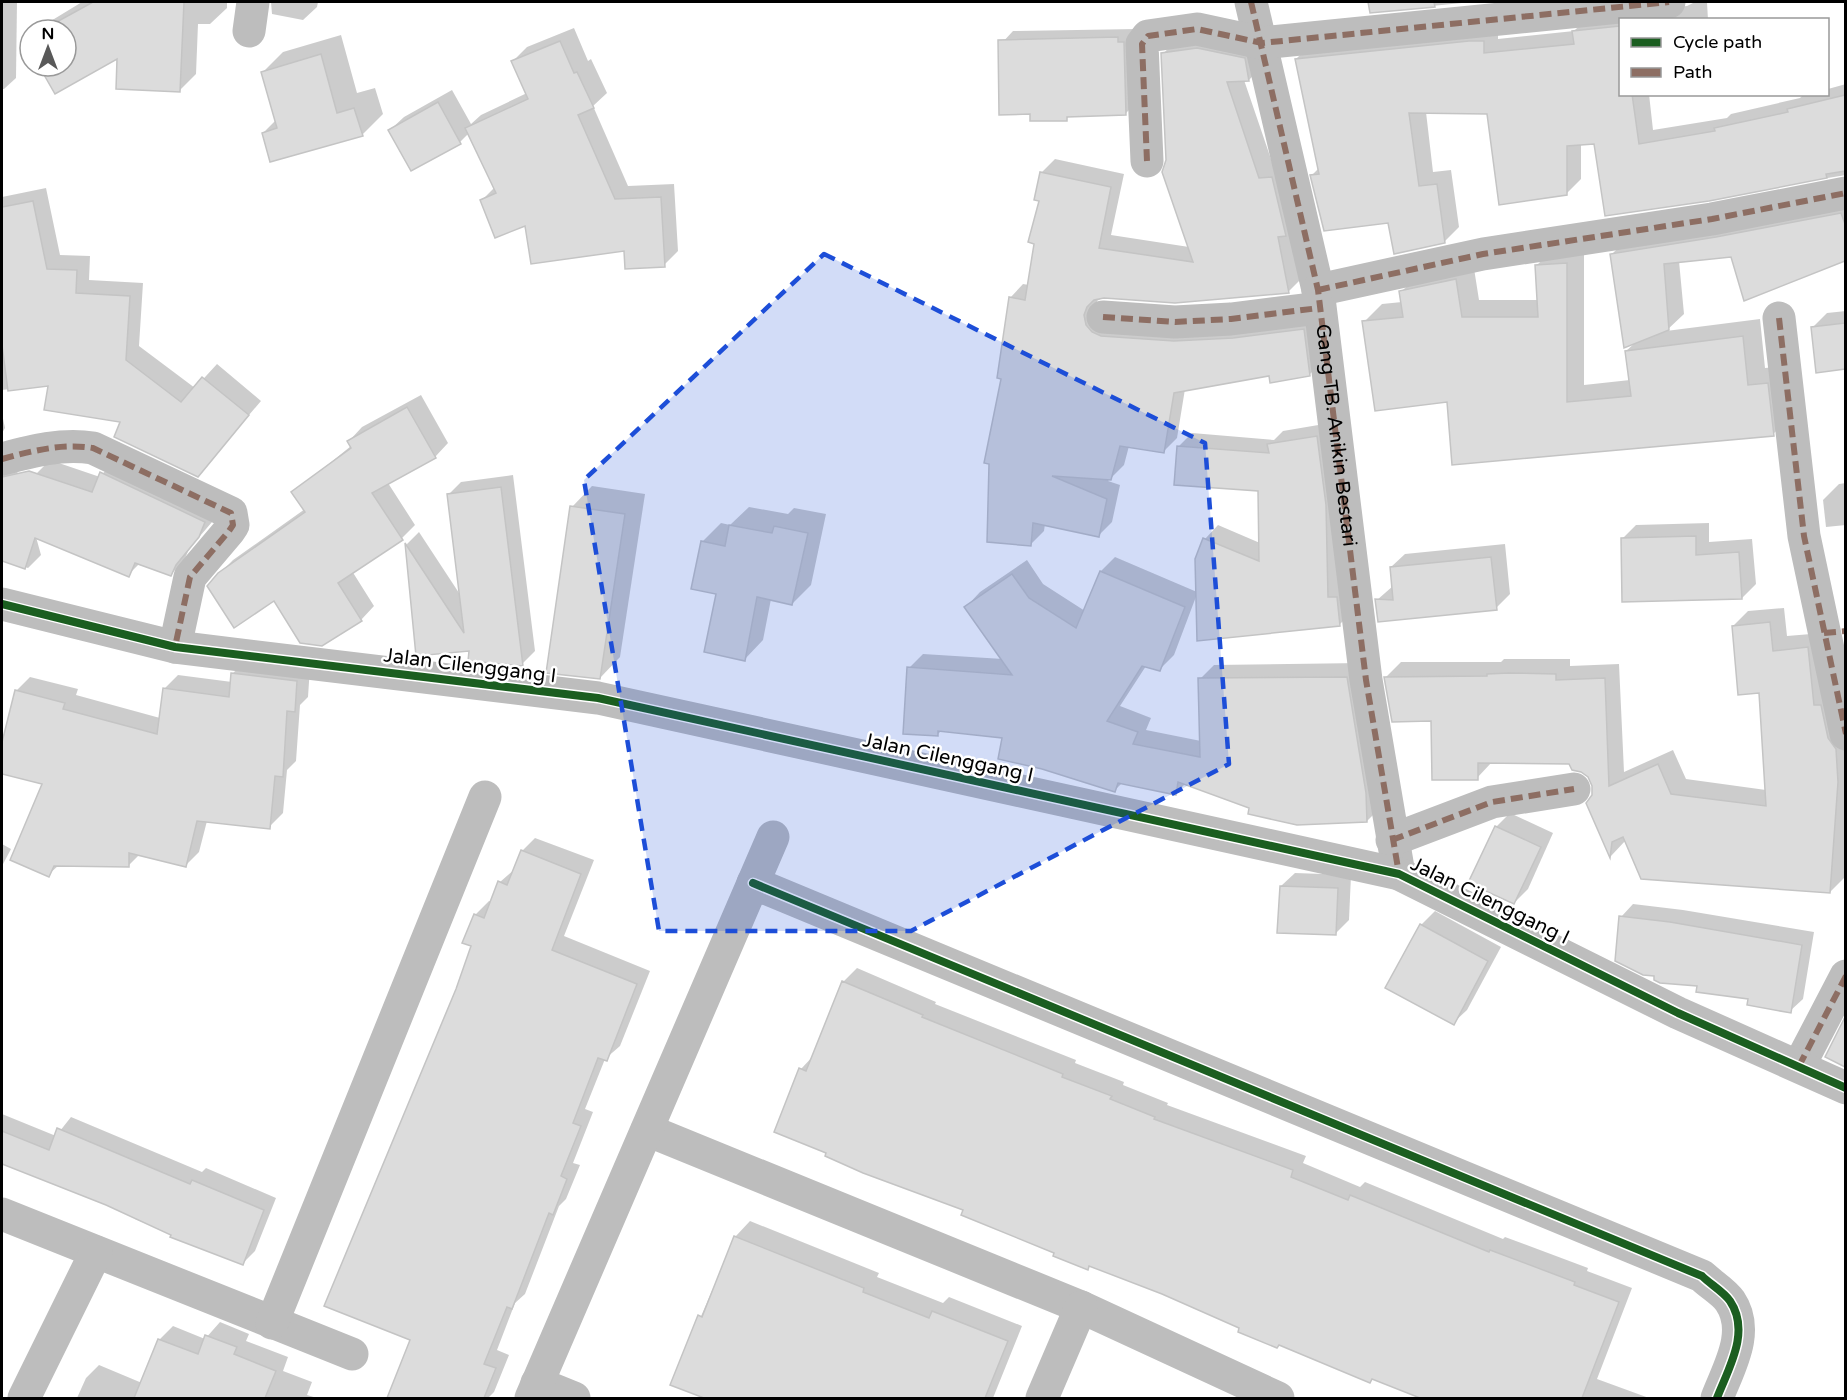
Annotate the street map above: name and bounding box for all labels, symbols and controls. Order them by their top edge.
north arrow [18,18,78,78]
legend [1619,18,1829,96]
text: N [42,24,54,44]
text: Cycle path [1673,31,1762,53]
text: Path [1673,61,1712,83]
street label: Gang TB. Anikin Bestari [1310,322,1361,548]
street label: Jalan Cilenggang I [382,644,558,688]
street label: Jalan Cilenggang I [861,728,1035,788]
street label: Jalan Cilenggang I [1407,852,1573,950]

